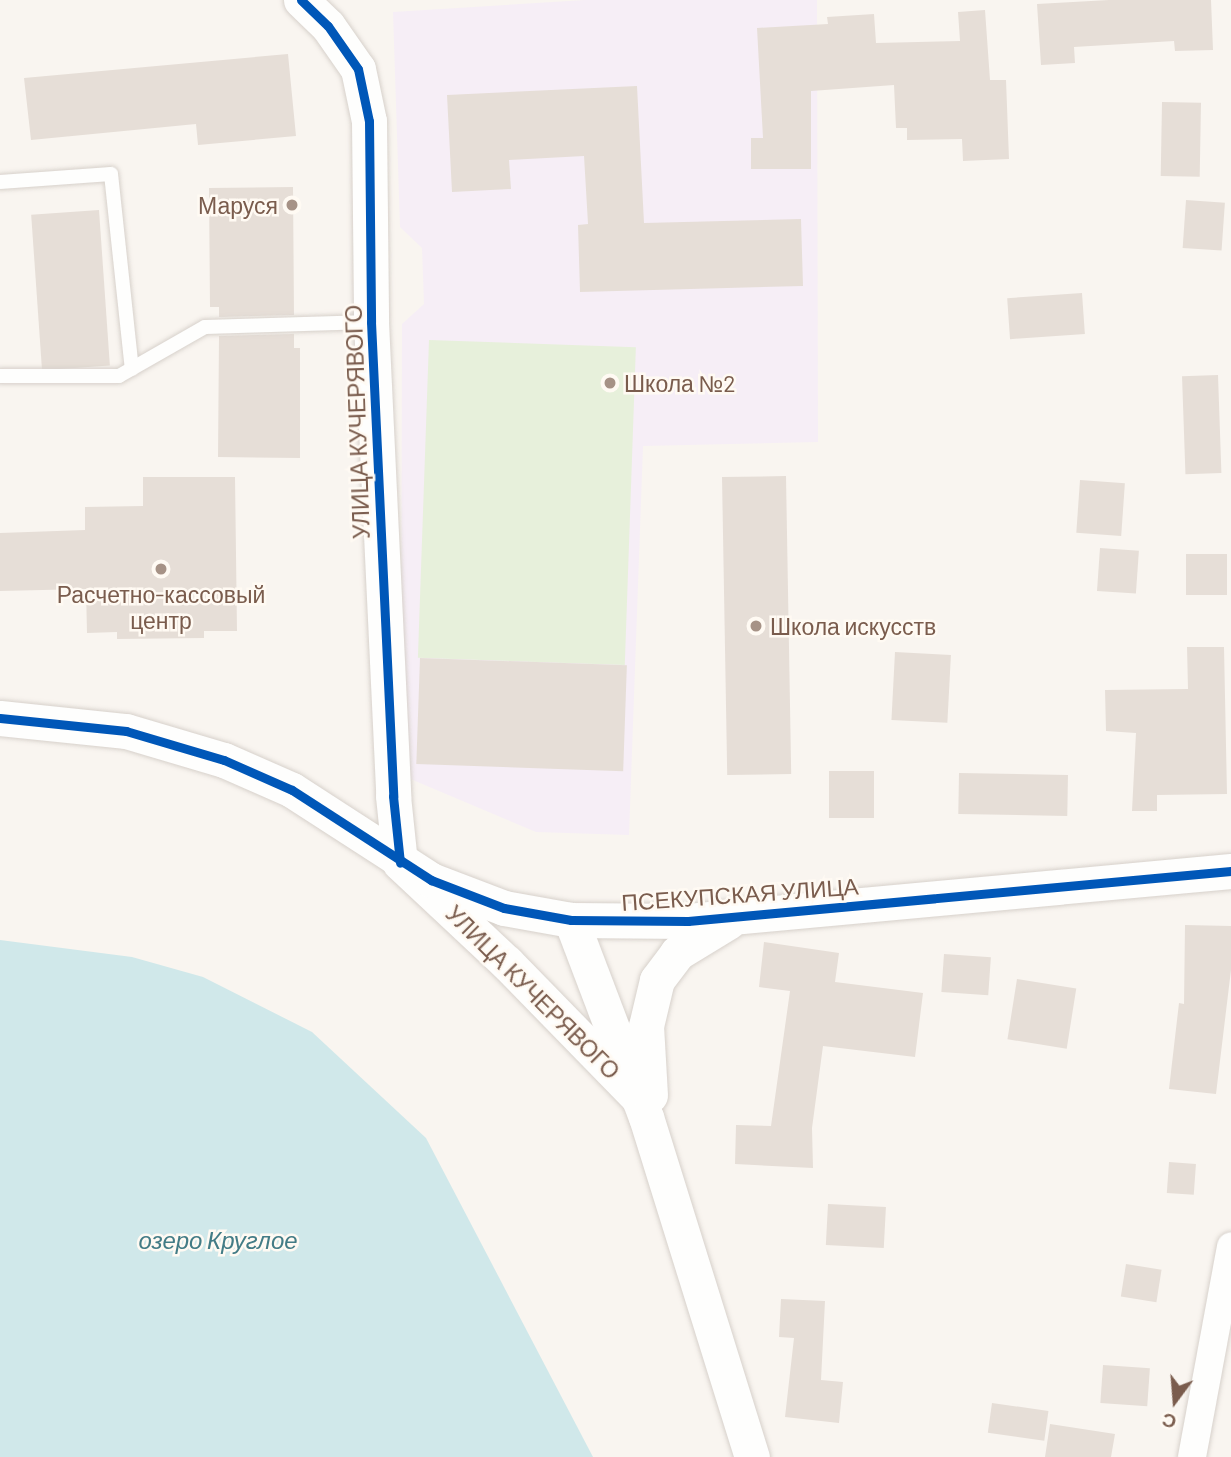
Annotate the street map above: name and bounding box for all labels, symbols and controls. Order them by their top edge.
place label: Маруся [198,191,278,219]
marker: Маруся [284,197,300,213]
street label: УЛИЦА КУЧЕРЯВОГО [339,304,375,540]
place label: Школа №2 [624,369,735,397]
marker: Школа №2 [602,375,618,391]
marker: Расчетно-кассовый центр [153,561,169,577]
place label: Расчетно-кассовый центр [57,580,265,634]
place label: Школа искусств [770,612,936,640]
marker: Школа искусств [748,618,764,634]
street label: ПСЕКУПСКАЯ УЛИЦА [620,872,860,916]
street label: УЛИЦА КУЧЕРЯВОГО [440,899,626,1085]
water label: озеро Круглое [138,1226,298,1254]
north arrow [1140,1366,1210,1436]
text: С [1159,1409,1179,1435]

